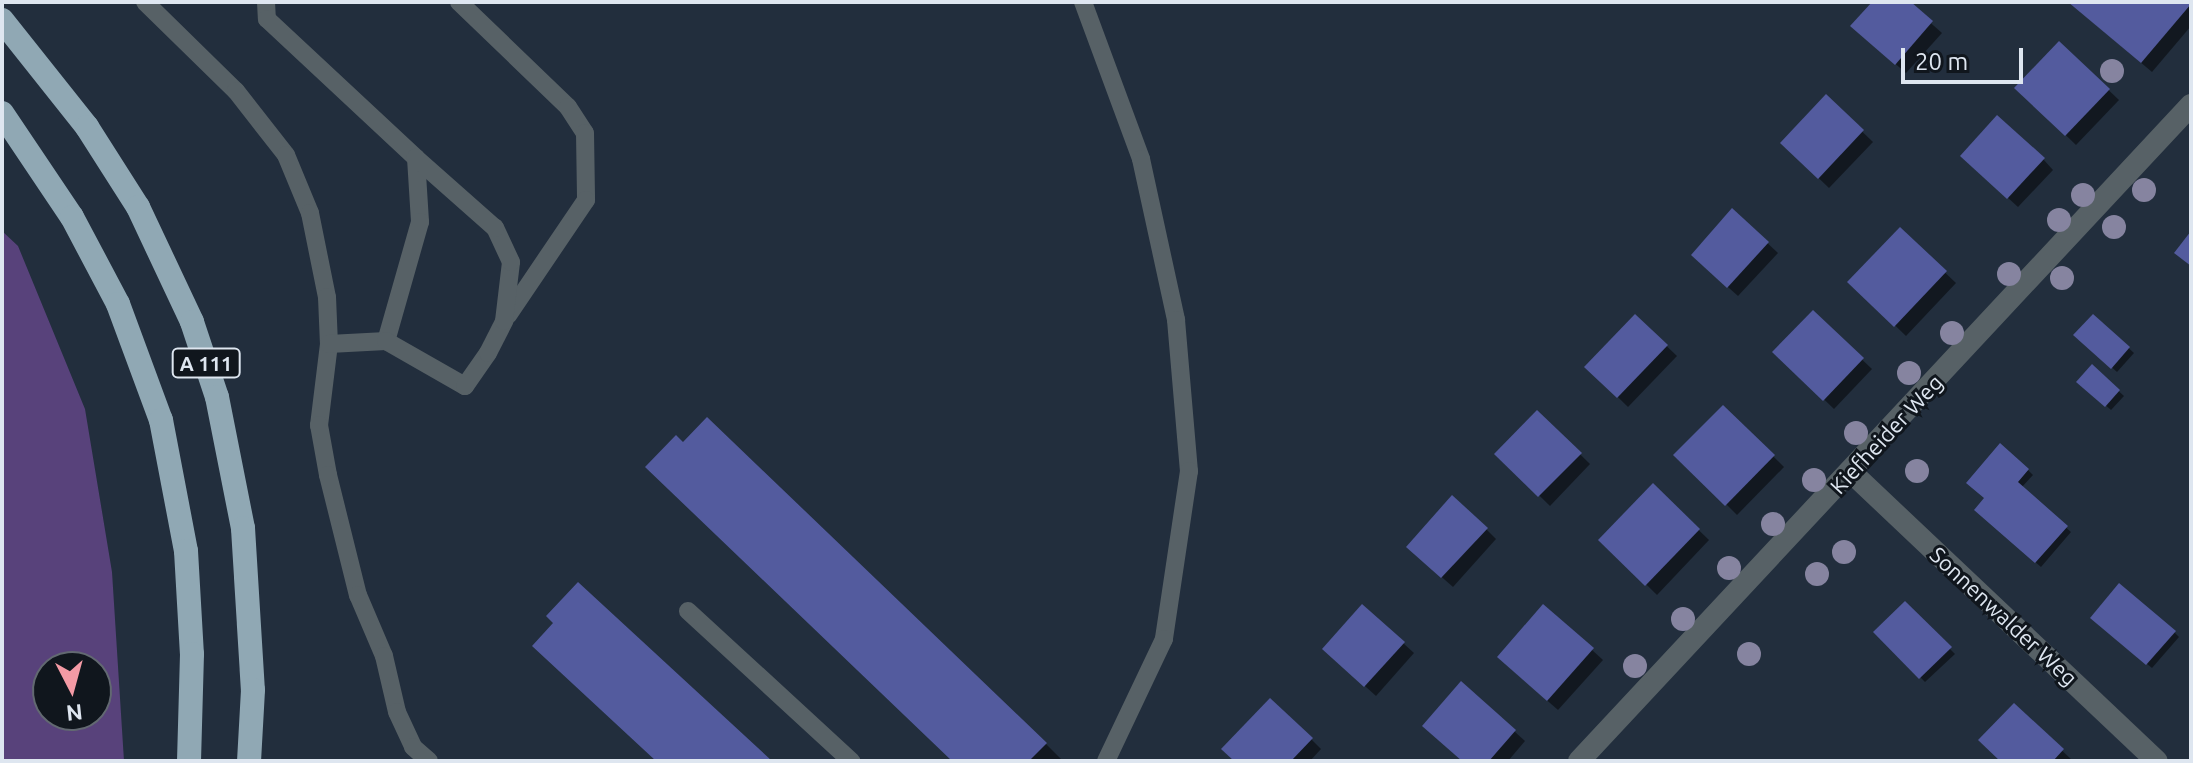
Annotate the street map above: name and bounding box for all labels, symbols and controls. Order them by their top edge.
scale bar [1905,32,2027,82]
text: 20 m [1915,48,1968,75]
road number: A 111 [170,347,242,379]
street label: Kiefheider Weg [1824,369,1948,499]
street label: Sonnenwalder Weg [1925,541,2083,691]
north arrow [32,651,112,731]
text: N [65,700,84,727]

